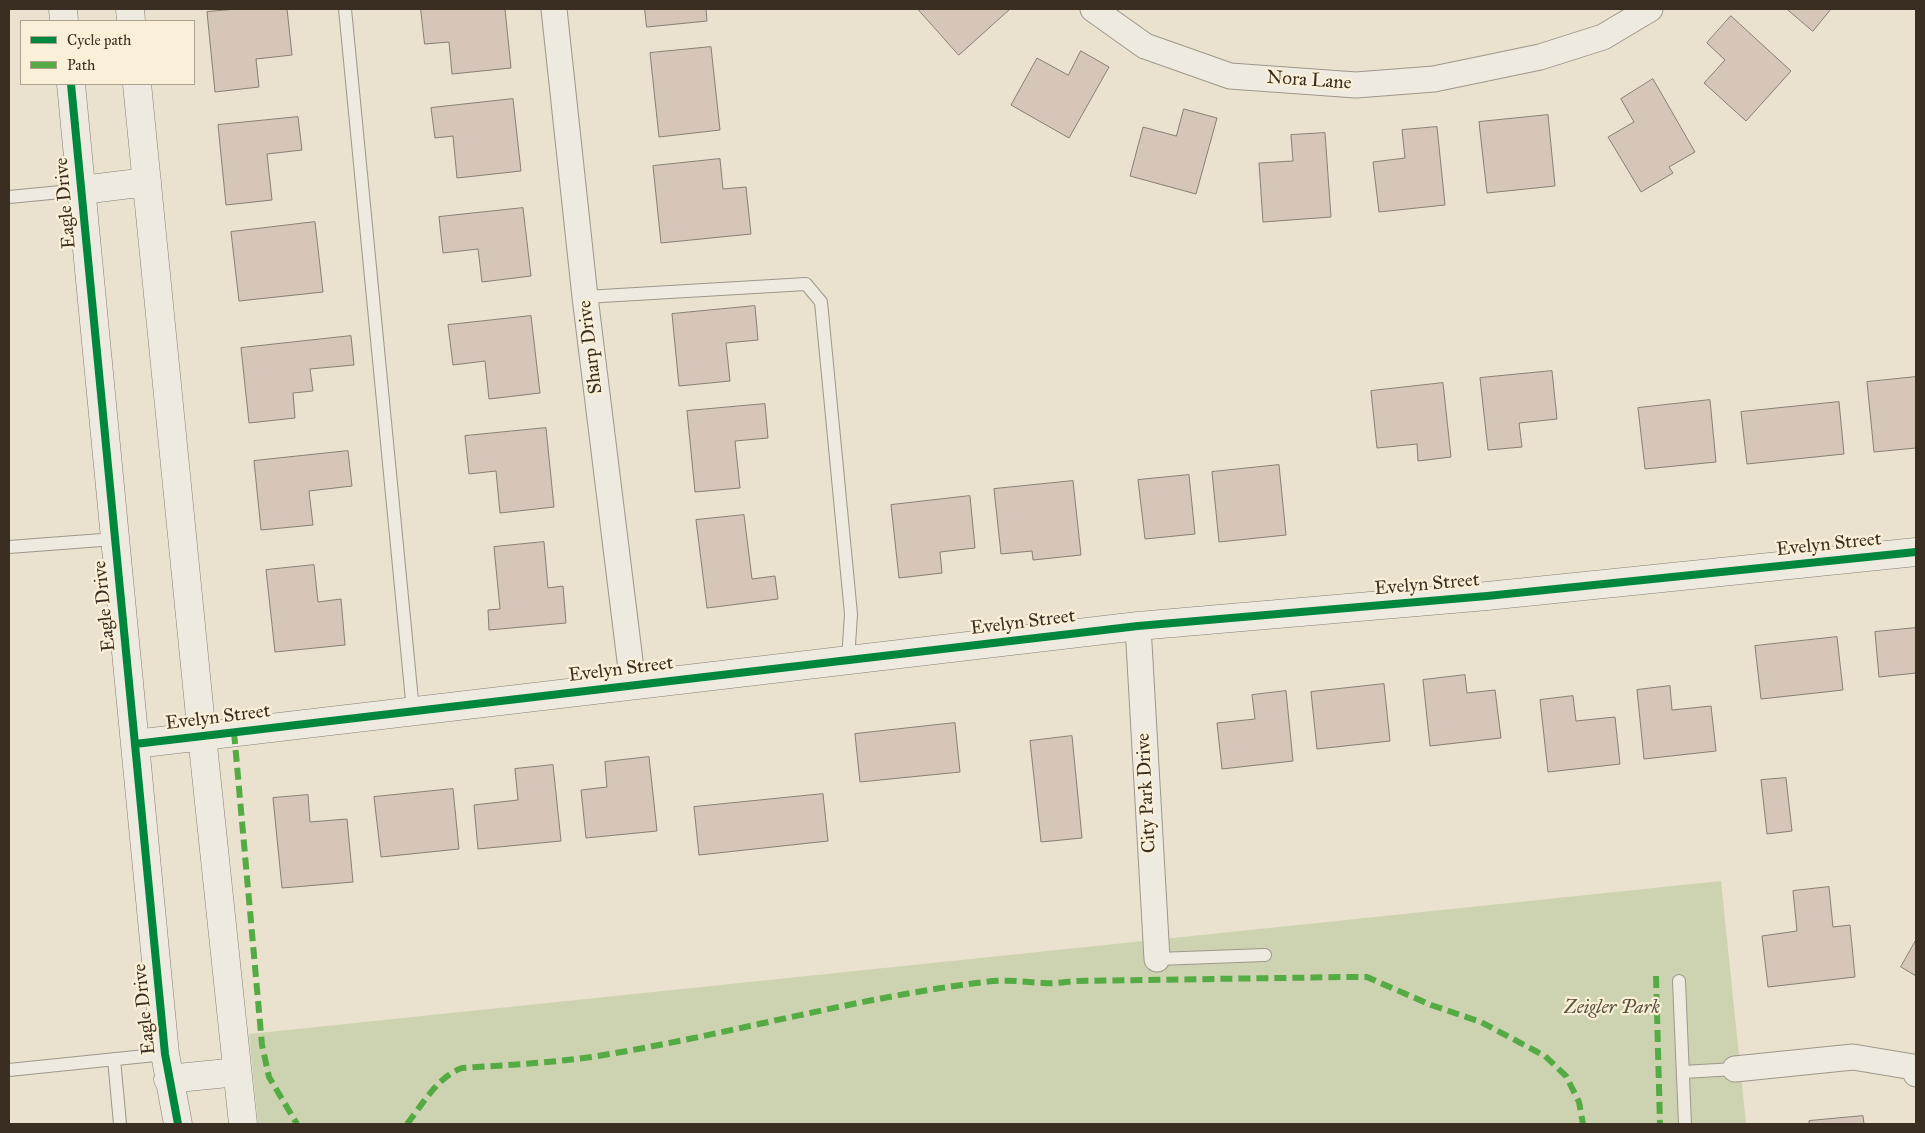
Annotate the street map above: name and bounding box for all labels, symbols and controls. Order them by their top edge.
legend [20,20,195,85]
text: Cycle path [67,31,131,49]
text: Path [67,56,95,74]
street label: Nora Lane [1266,67,1352,95]
street label: Eagle Drive [51,156,81,250]
street label: Sharp Drive [574,299,608,395]
street label: Evelyn Street [1775,528,1883,562]
street label: Eagle Drive [89,559,121,653]
street label: Evelyn Street [1374,569,1480,601]
street label: Evelyn Street [969,605,1077,641]
street label: Evelyn Street [567,652,675,688]
street label: Evelyn Street [164,700,272,736]
street label: City Park Drive [1132,732,1162,854]
street label: Eagle Drive [129,962,161,1056]
park label: Zeigler Park [1564,997,1660,1019]

